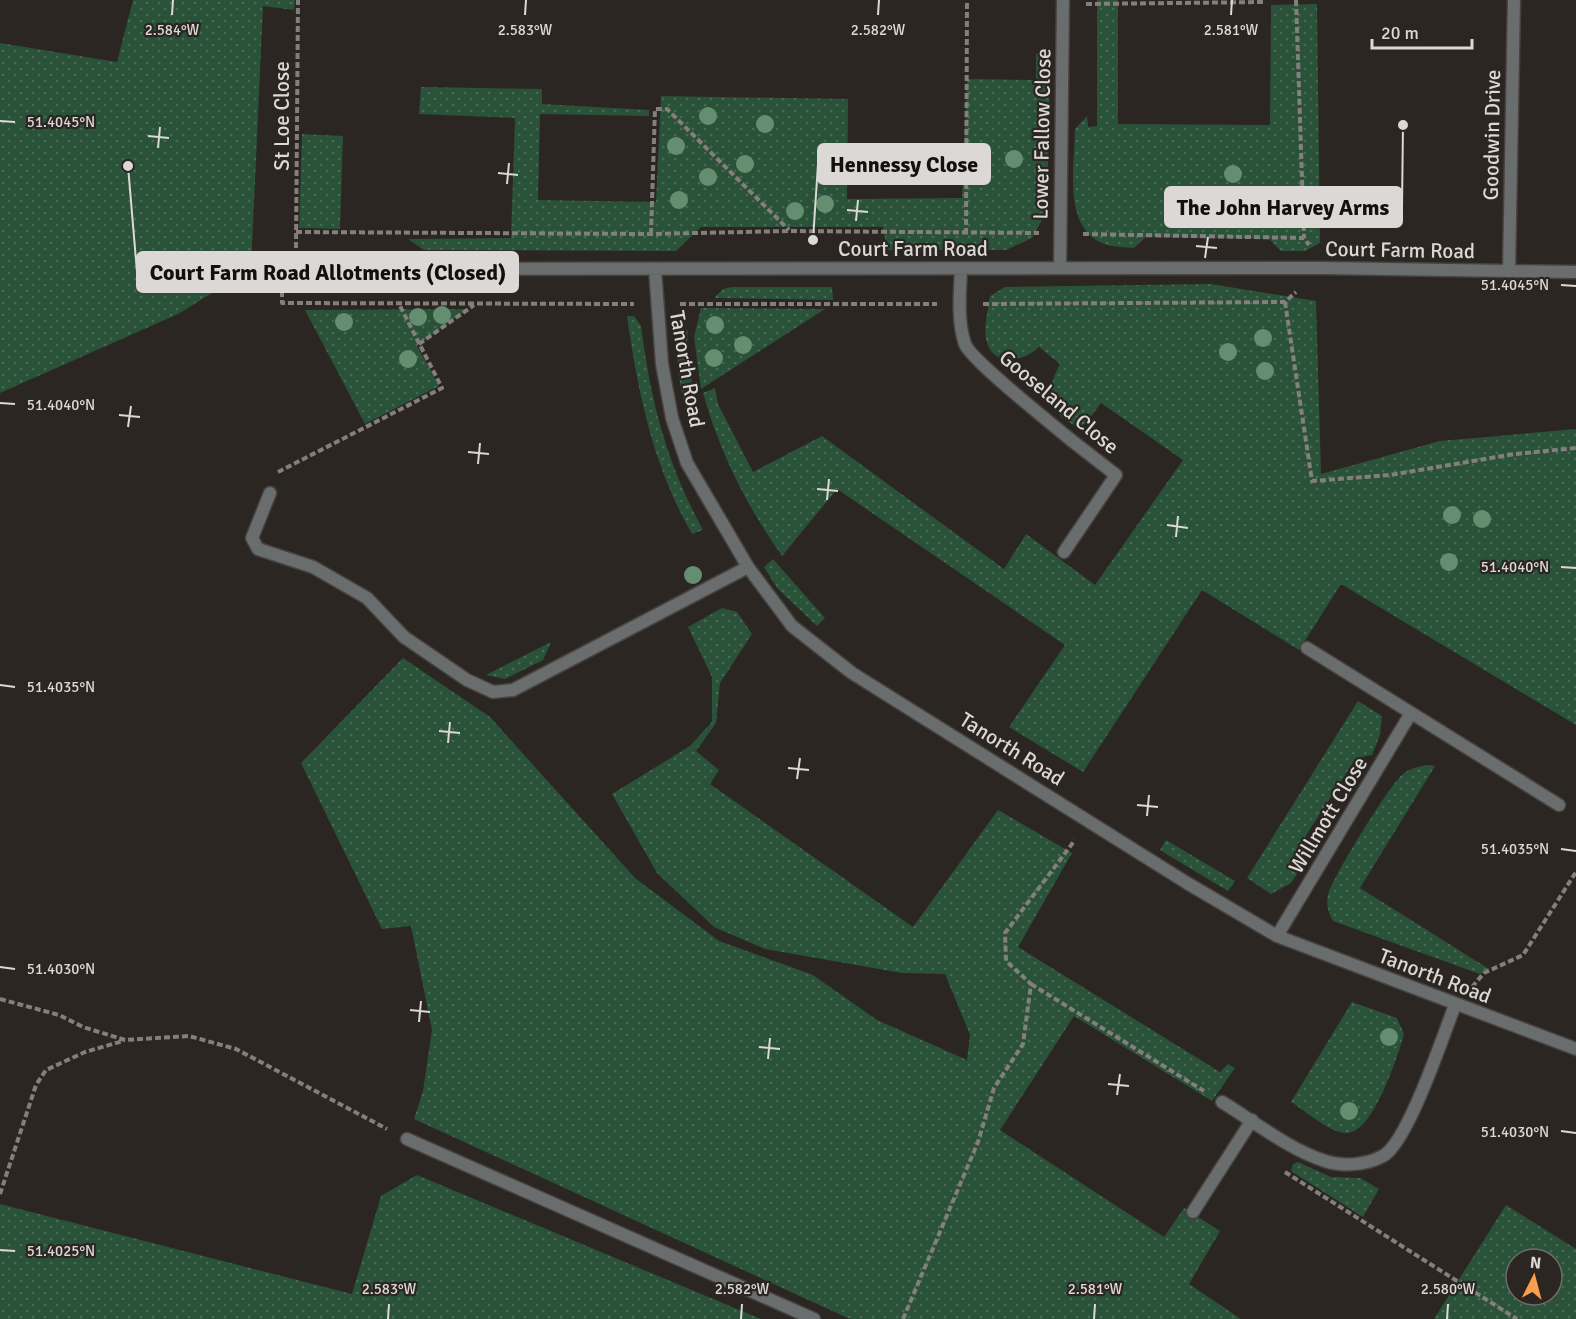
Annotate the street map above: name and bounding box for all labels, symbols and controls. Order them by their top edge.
scale bar [1372,12,1472,50]
text: 2.584°W [145,21,200,39]
text: 2.583°W [498,21,553,39]
text: 2.582°W [851,21,906,39]
text: 2.581°W [1204,21,1259,39]
text: 20 m [1381,22,1419,44]
street label: Lower Fallow Close [1028,48,1056,220]
street label: St Loe Close [269,61,295,171]
street label: Goodwin Drive [1478,69,1506,201]
text: 51.4045°N [27,113,95,131]
callout: Hennessy Close [818,144,990,184]
text: Hennessy Close [830,151,978,178]
callout: The John Harvey Arms [1165,187,1402,227]
text: The John Harvey Arms [1177,194,1390,221]
street label: Court Farm Road [838,236,988,262]
street label: Court Farm Road [1325,236,1475,264]
callout: Court Farm Road Allotments (Closed) [137,252,518,292]
text: Court Farm Road Allotments (Closed) [150,259,506,286]
text: 51.4045°N [1481,276,1549,294]
street label: Tanorth Road [664,308,710,430]
street label: Gooseland Close [994,344,1124,460]
text: 51.4040°N [27,396,95,414]
text: 51.4040°N [1481,558,1549,576]
text: 51.4035°N [27,678,95,696]
street label: Tanorth Road [955,707,1069,791]
street label: Willmott Close [1283,752,1373,878]
text: 51.4035°N [1481,840,1549,858]
street label: Tanorth Road [1375,943,1495,1009]
text: 51.4030°N [27,960,95,978]
text: 51.4030°N [1481,1123,1549,1141]
text: 51.4025°N [27,1242,95,1260]
north arrow [1504,1247,1564,1307]
text: N [1529,1253,1542,1274]
text: 2.583°W [362,1280,417,1298]
text: 2.582°W [715,1280,770,1298]
text: 2.581°W [1068,1280,1123,1298]
text: 2.580°W [1421,1280,1476,1298]

